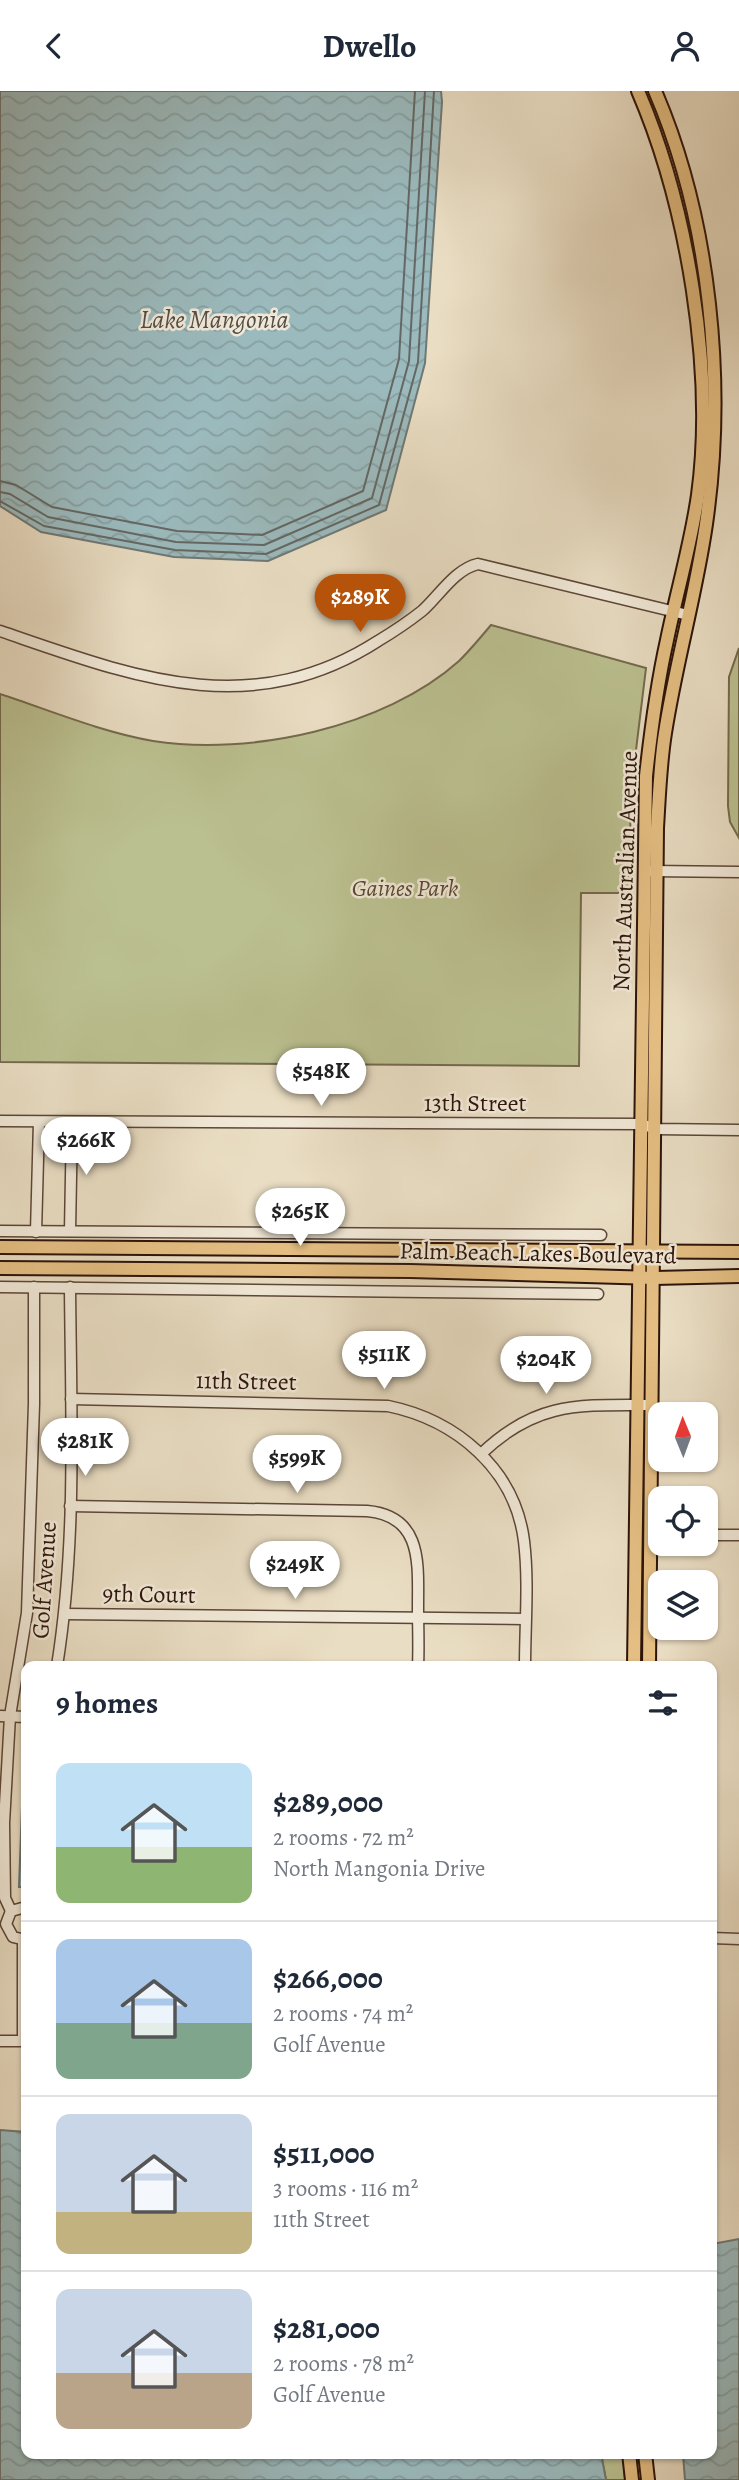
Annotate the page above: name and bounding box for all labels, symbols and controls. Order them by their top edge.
text: Dwello [323,24,416,68]
icon: back [35,27,73,65]
icon: person [666,27,704,65]
water label: Lake Mangonia [140,302,288,337]
pin: $289K [311,575,409,634]
text: $289K [331,581,389,612]
street label: North Australian Avenue [605,750,645,992]
park label: Gaines Park [352,872,459,904]
pin: $548K [272,1049,370,1108]
text: $548K [292,1055,350,1086]
street label: 13th Street [424,1087,526,1119]
pin: $266K [37,1117,135,1177]
text: $266K [57,1124,115,1155]
pin: $265K [251,1189,349,1248]
text: $265K [271,1195,329,1226]
street label: Palm Beach Lakes Boulevard [399,1235,677,1271]
pin: $511K [335,1331,433,1391]
pin: $204K [497,1337,595,1396]
text: $511K [358,1338,410,1369]
text: $204K [516,1343,576,1374]
street label: 11th Street [195,1364,297,1398]
north arrow [648,1402,718,1472]
map controls [648,1402,718,1640]
pin: $281K [36,1419,134,1478]
text: $281K [57,1425,113,1456]
pin: $599K [248,1435,346,1495]
text: $599K [269,1442,325,1473]
button: locate [648,1486,718,1556]
street label: Golf Avenue [24,1520,64,1640]
pin: $249K [246,1541,344,1601]
text: $249K [266,1548,324,1579]
button: layers [648,1570,718,1640]
street label: 9th Court [102,1577,196,1611]
text: 9 homes [56,1683,158,1723]
icon: filters [644,1684,682,1722]
text: $289,000 [273,1782,383,1822]
icon: home [112,1791,196,1875]
text: 2 rooms · 72 m² [273,1822,414,1853]
text: North Mangonia Drive [273,1853,485,1884]
text: $266,000 [273,1958,383,1998]
icon: home [112,1967,196,2051]
text: 2 rooms · 74 m² [273,1998,413,2029]
text: Golf Avenue [273,2029,386,2060]
text: $511,000 [273,2133,375,2173]
icon: home [112,2142,196,2226]
text: 3 rooms · 116 m² [273,2173,418,2204]
text: 11th Street [273,2204,370,2235]
text: $281,000 [273,2308,380,2348]
icon: home [112,2317,196,2401]
text: 2 rooms · 78 m² [273,2348,414,2379]
text: Golf Avenue [273,2379,386,2410]

